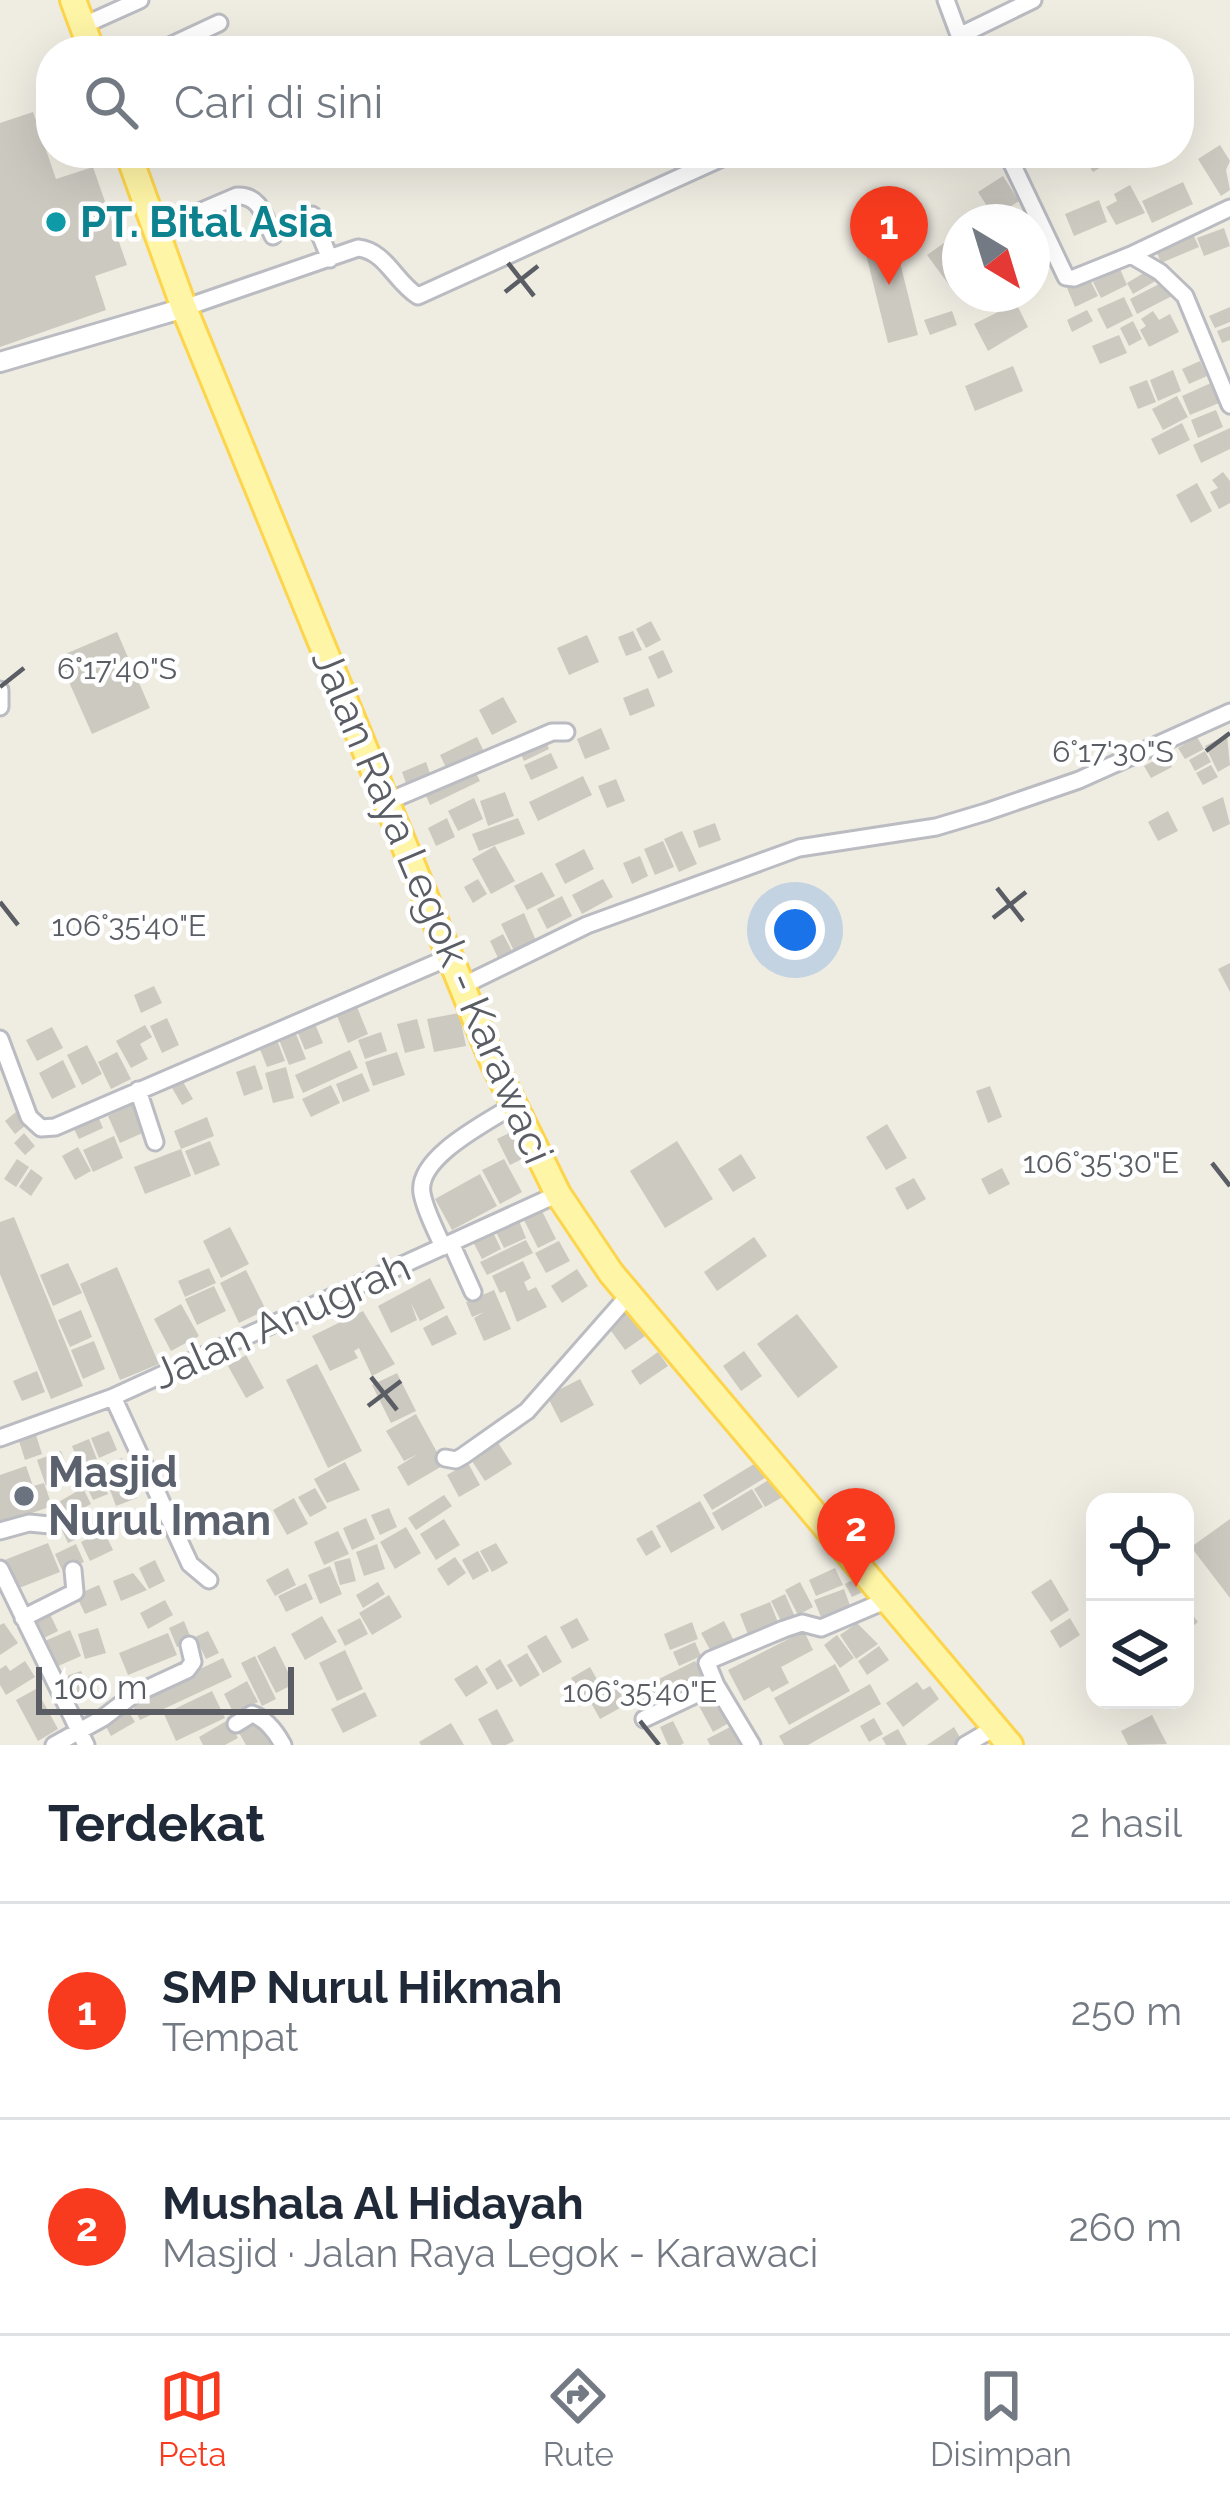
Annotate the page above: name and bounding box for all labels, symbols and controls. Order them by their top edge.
search box [36,36,1194,168]
icon: search [78,69,144,135]
text: Cari di sini [174,76,383,129]
pin: 1 [850,186,928,285]
place label: PT. Bital Asia [80,198,333,247]
north arrow [942,204,1050,312]
marker: PT. Bital Asia [43,209,69,235]
street label: Jalan Raya Legok - Karawaci [302,642,563,1171]
text: 6°17'40"S [57,651,177,686]
text: 6°17'30"S [1052,734,1174,769]
your location [765,900,825,960]
text: 106°35'40"E [52,908,206,943]
text: 106°35'30"E [1023,1145,1179,1180]
street label: Jalan Anugrah [145,1242,418,1399]
place label: Masjid Nurul Iman [48,1448,271,1545]
marker: Masjid Nurul Iman [11,1483,37,1509]
pin: 2 [817,1488,895,1587]
map controls [1086,1493,1194,1709]
button: locate [1086,1493,1194,1601]
button: layers [1086,1601,1194,1709]
scale bar [36,1661,294,1714]
text: 100 m [54,1668,147,1707]
text: 106°35'40"E [563,1674,717,1709]
text: Terdekat [48,1793,265,1853]
text: 2 hasil [1070,1800,1182,1846]
text: SMP Nurul Hikmah [162,1961,562,2014]
text: 1 [77,1988,97,2034]
text: 250 m [1071,1988,1182,2034]
text: Tempat [162,2014,298,2060]
text: Mushala Al Hidayah [162,2177,584,2230]
text: 2 [76,2204,98,2250]
text: 260 m [1069,2204,1182,2250]
text: Masjid · Jalan Raya Legok - Karawaci [162,2230,818,2276]
tab: Peta [158,2363,227,2474]
tab: Rute [543,2363,614,2474]
tab: Disimpan [930,2363,1072,2474]

